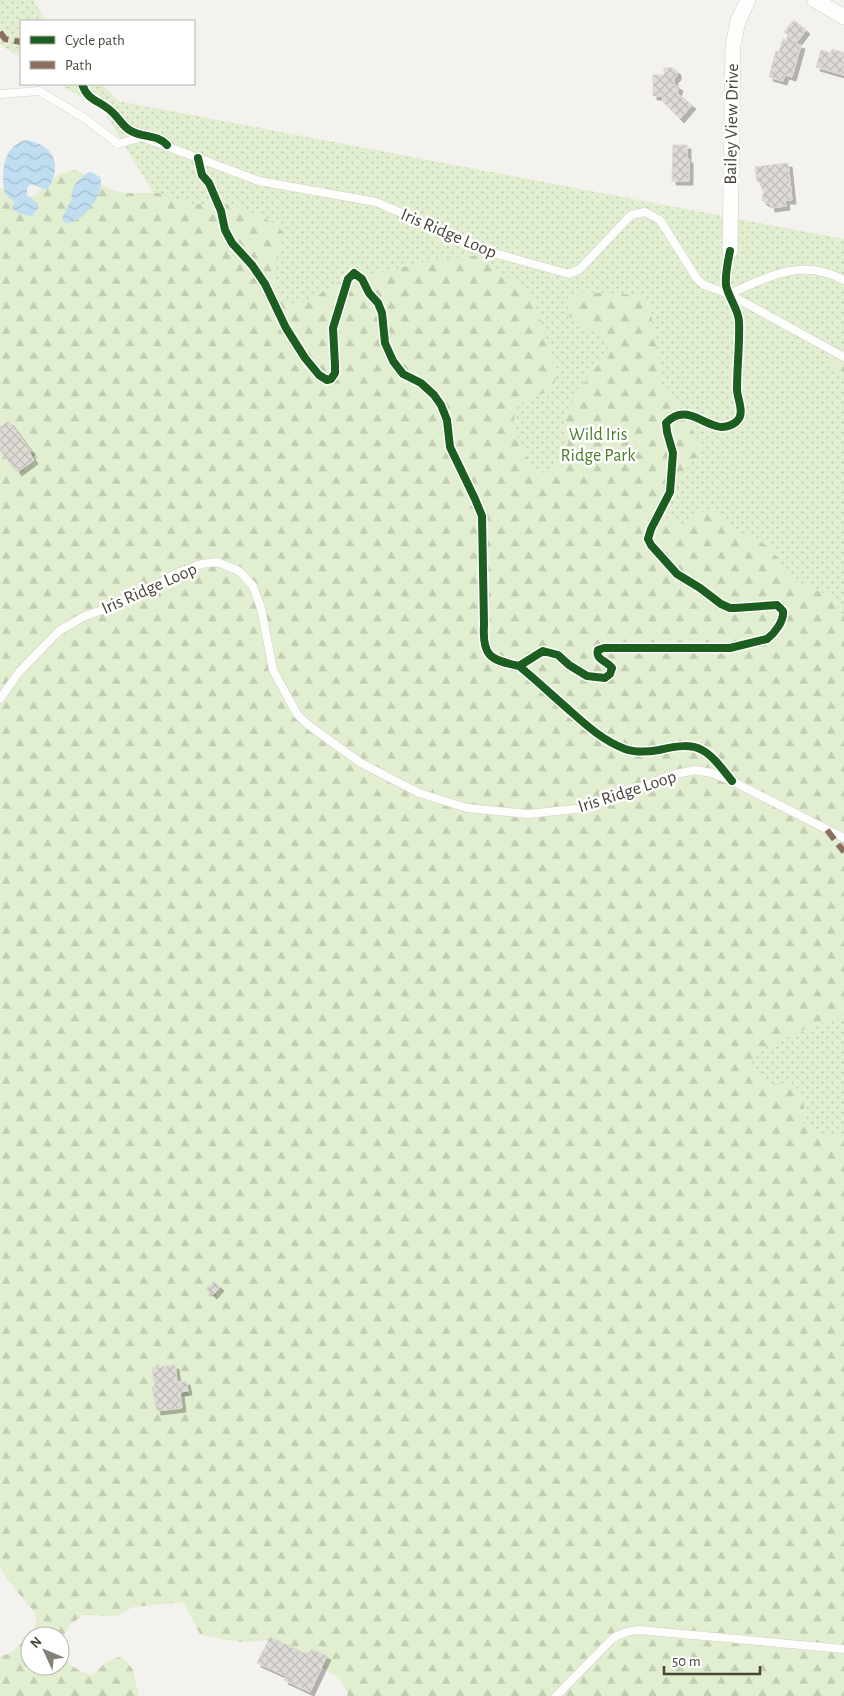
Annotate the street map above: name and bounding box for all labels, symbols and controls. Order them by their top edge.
legend [20,20,195,85]
text: Cycle path [65,33,125,48]
text: Path [65,58,92,73]
street label: Bailey View Drive [722,63,742,185]
street label: Iris Ridge Loop [398,206,499,262]
park label: Wild Iris Ridge Park [561,426,636,465]
street label: Iris Ridge Loop [99,560,200,618]
street label: Iris Ridge Loop [576,768,679,816]
north arrow [20,1626,70,1676]
text: N [28,1634,45,1651]
scale bar [664,1644,760,1676]
text: 50 m [672,1654,701,1669]

